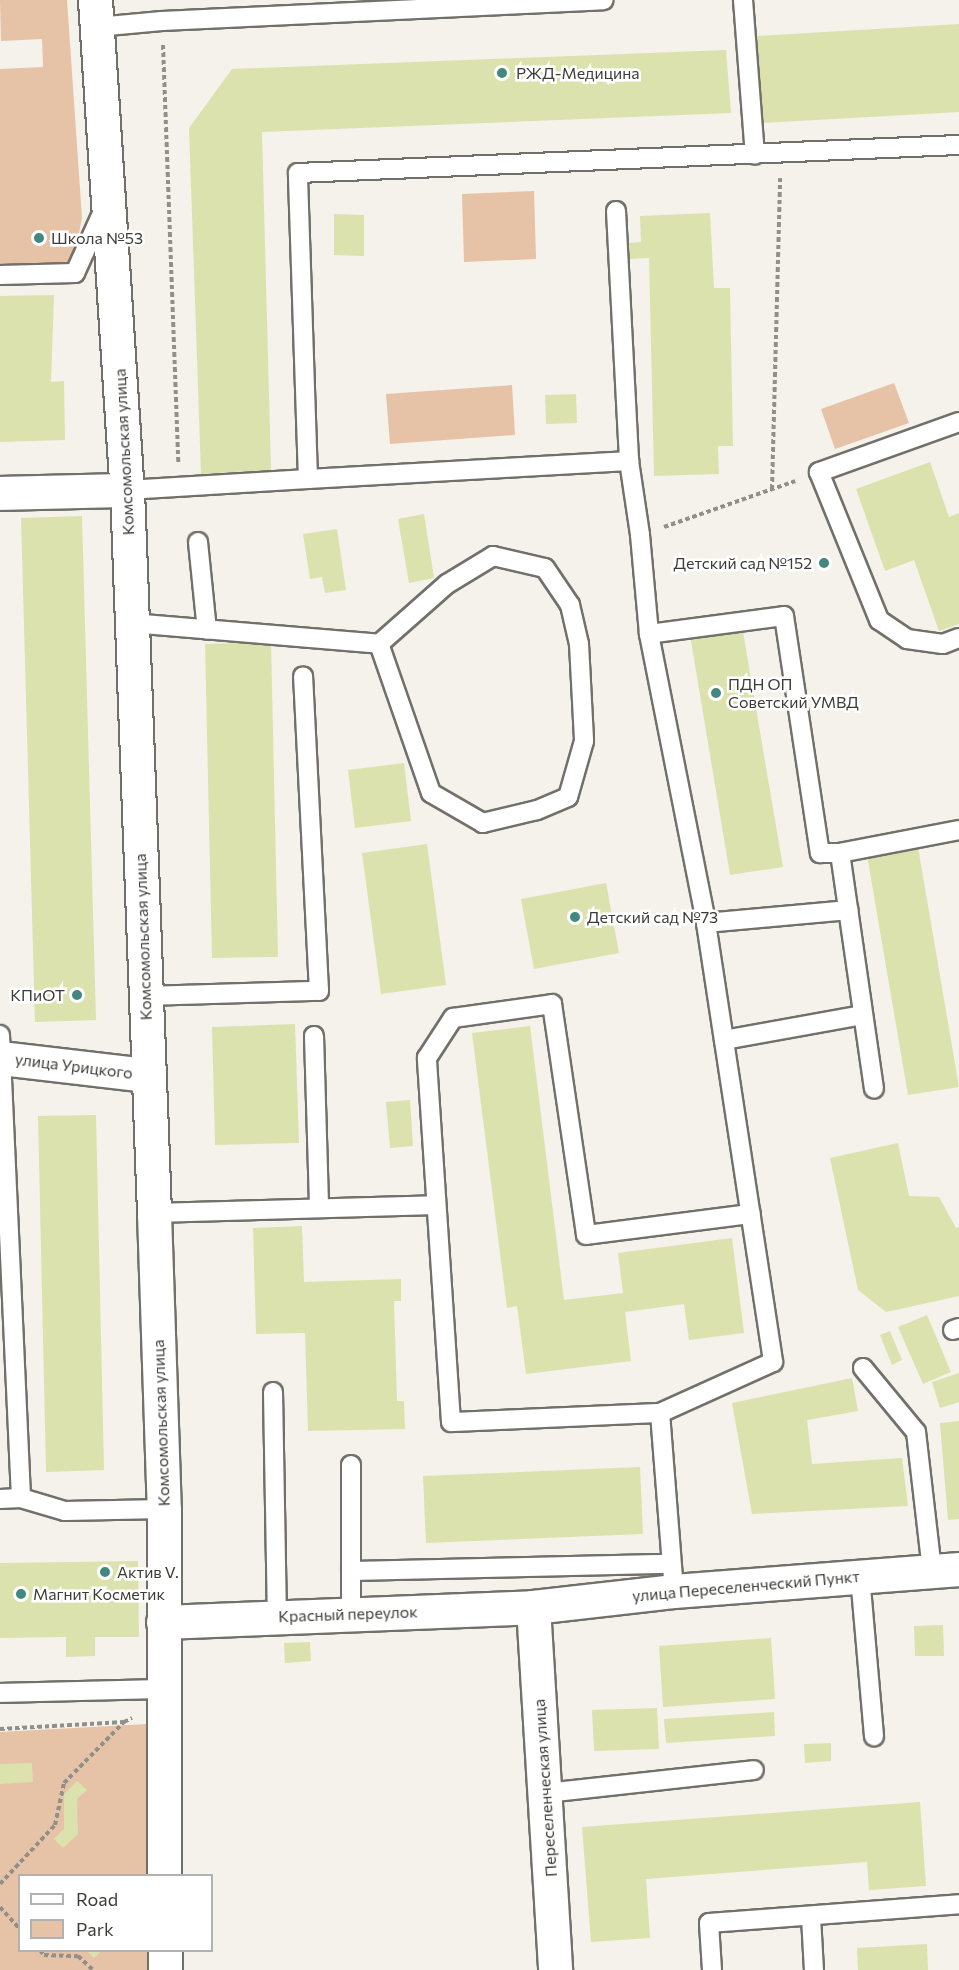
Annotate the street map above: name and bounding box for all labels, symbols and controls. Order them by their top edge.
place label: РЖД-Медицина [516,63,640,83]
marker: РЖД-Медицина [493,64,511,82]
place label: Школа №53 [51,228,143,248]
marker: Школа №53 [32,231,46,245]
street label: Комсомольская улица [110,368,138,536]
place label: Детский сад №152 [673,553,812,573]
marker: Детский сад №152 [817,556,831,570]
place label: ПДН ОП Советский УМВД [728,674,859,712]
marker: ПДН ОП Советский УМВД [709,686,723,700]
street label: Комсомольская улица [130,853,156,1021]
place label: Детский сад №73 [587,907,718,927]
marker: Детский сад №73 [568,910,582,924]
place label: КПиОТ [10,985,65,1005]
marker: КПиОТ [70,988,84,1002]
street label: улица Урицкого [14,1049,134,1083]
street label: Комсомольская улица [148,1339,174,1507]
place label: Актив V. [117,1562,179,1582]
marker: Актив V. [98,1565,112,1579]
street label: улица Переселенческий Пункт [631,1566,861,1606]
place label: Магнит Косметик [33,1584,165,1604]
marker: Магнит Косметик [14,1587,28,1601]
street label: Красный переулок [278,1602,418,1626]
street label: Переселенческая улица [529,1698,561,1878]
legend [18,1874,213,1952]
text: Road [76,1888,118,1910]
text: Park [76,1918,114,1940]

